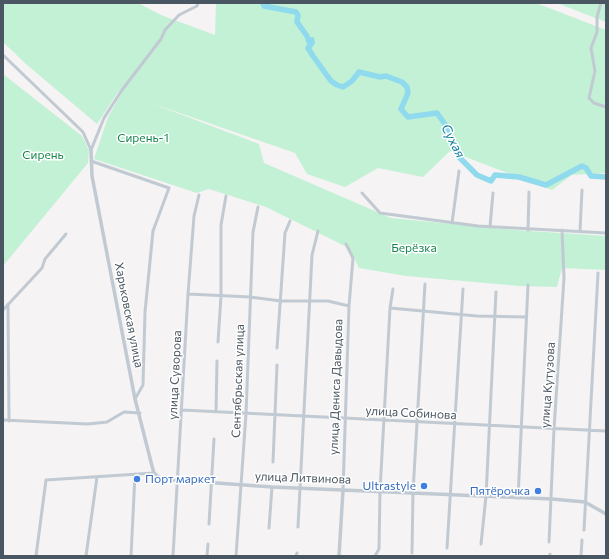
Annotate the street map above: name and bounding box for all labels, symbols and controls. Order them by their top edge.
water label: Сухая [438,121,468,161]
park label: Сирень-1 [117,131,169,145]
park label: Сирень [22,148,64,162]
park label: Берёзка [391,241,437,255]
street label: Харьковская улица [112,261,146,369]
street label: улица Дениса Давыдова [326,319,346,455]
street label: Сентябрьская улица [229,324,247,438]
street label: улица Суворова [165,330,185,420]
street label: улица Кутузова [538,341,558,429]
street label: улица Собинова [365,403,457,423]
street label: улица Литвинова [255,469,351,487]
place label: Порт маркет [145,472,216,486]
marker: Порт маркет [132,474,142,484]
place label: Ultrastyle [362,479,416,493]
marker: Ultrastyle [419,481,429,491]
place label: Пятёрочка [470,484,530,498]
marker: Пятёрочка [533,486,543,496]

